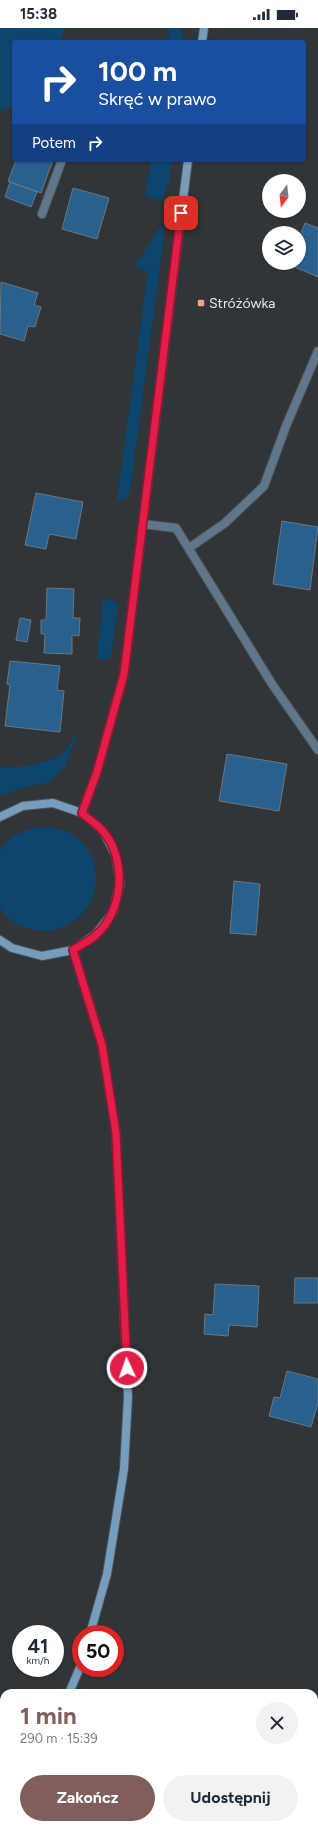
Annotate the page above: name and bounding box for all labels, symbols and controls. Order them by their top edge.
text: 15:38 [20,5,57,23]
text: 100 m [98,54,177,88]
icon: right [32,56,84,108]
text: Skręć w prawo [98,88,217,110]
icon: right [84,132,106,154]
text: Potem [32,134,76,152]
north arrow [262,174,306,218]
map controls [262,174,306,270]
pin [164,196,198,230]
icon: arrive [170,202,192,224]
button: layers [262,226,306,270]
place label: Stróżówka [209,295,275,312]
marker: Stróżówka [196,298,206,308]
position arrow [106,1347,148,1389]
speed limit sign: 50 [72,1625,124,1677]
text: 41 [27,1634,49,1658]
text: km/h [27,1654,49,1667]
text: 1 min [20,1701,77,1730]
button: close [256,1702,298,1744]
text: 290 m · 15:39 [20,1731,98,1746]
button: Zakończ [20,1775,155,1821]
button: Udostępnij [163,1775,298,1821]

